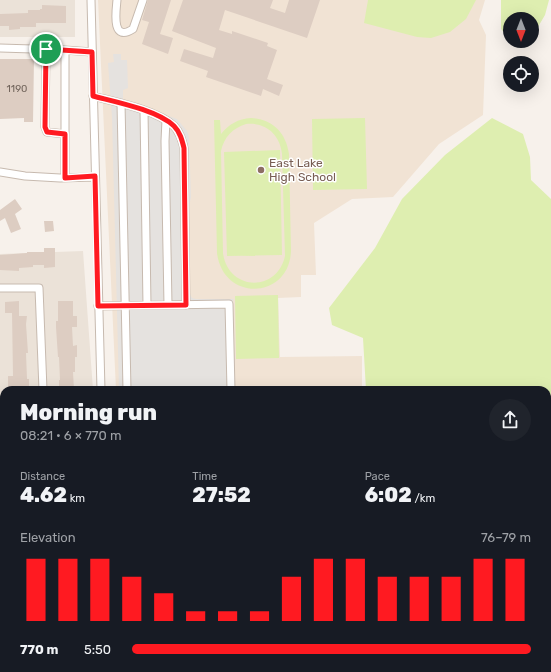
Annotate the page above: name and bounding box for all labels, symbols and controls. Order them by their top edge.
north arrow [503,12,539,48]
map controls [503,12,539,92]
pin [29,32,63,66]
icon: arrive [35,38,57,60]
button: locate [503,56,539,92]
house number: 1190 [7,83,27,95]
place label: East Lake High School [269,156,336,184]
marker: East Lake High School [256,165,266,175]
text: Morning run [20,399,157,426]
button: share [489,399,531,441]
text: 08:21 · 6 × 770 m [20,428,122,443]
text: Distance [20,470,65,483]
text: Time [192,470,217,483]
text: Pace [365,470,390,483]
text: 4.62 [20,483,67,507]
text: 27:52 [192,483,251,507]
text: 6:02 [365,483,412,507]
text: km [67,492,85,505]
text: /km [412,492,435,505]
text: Elevation [20,530,76,545]
text: 76–79 m [481,530,531,545]
text: 770 m [20,642,58,657]
text: 5:50 [84,642,111,657]

